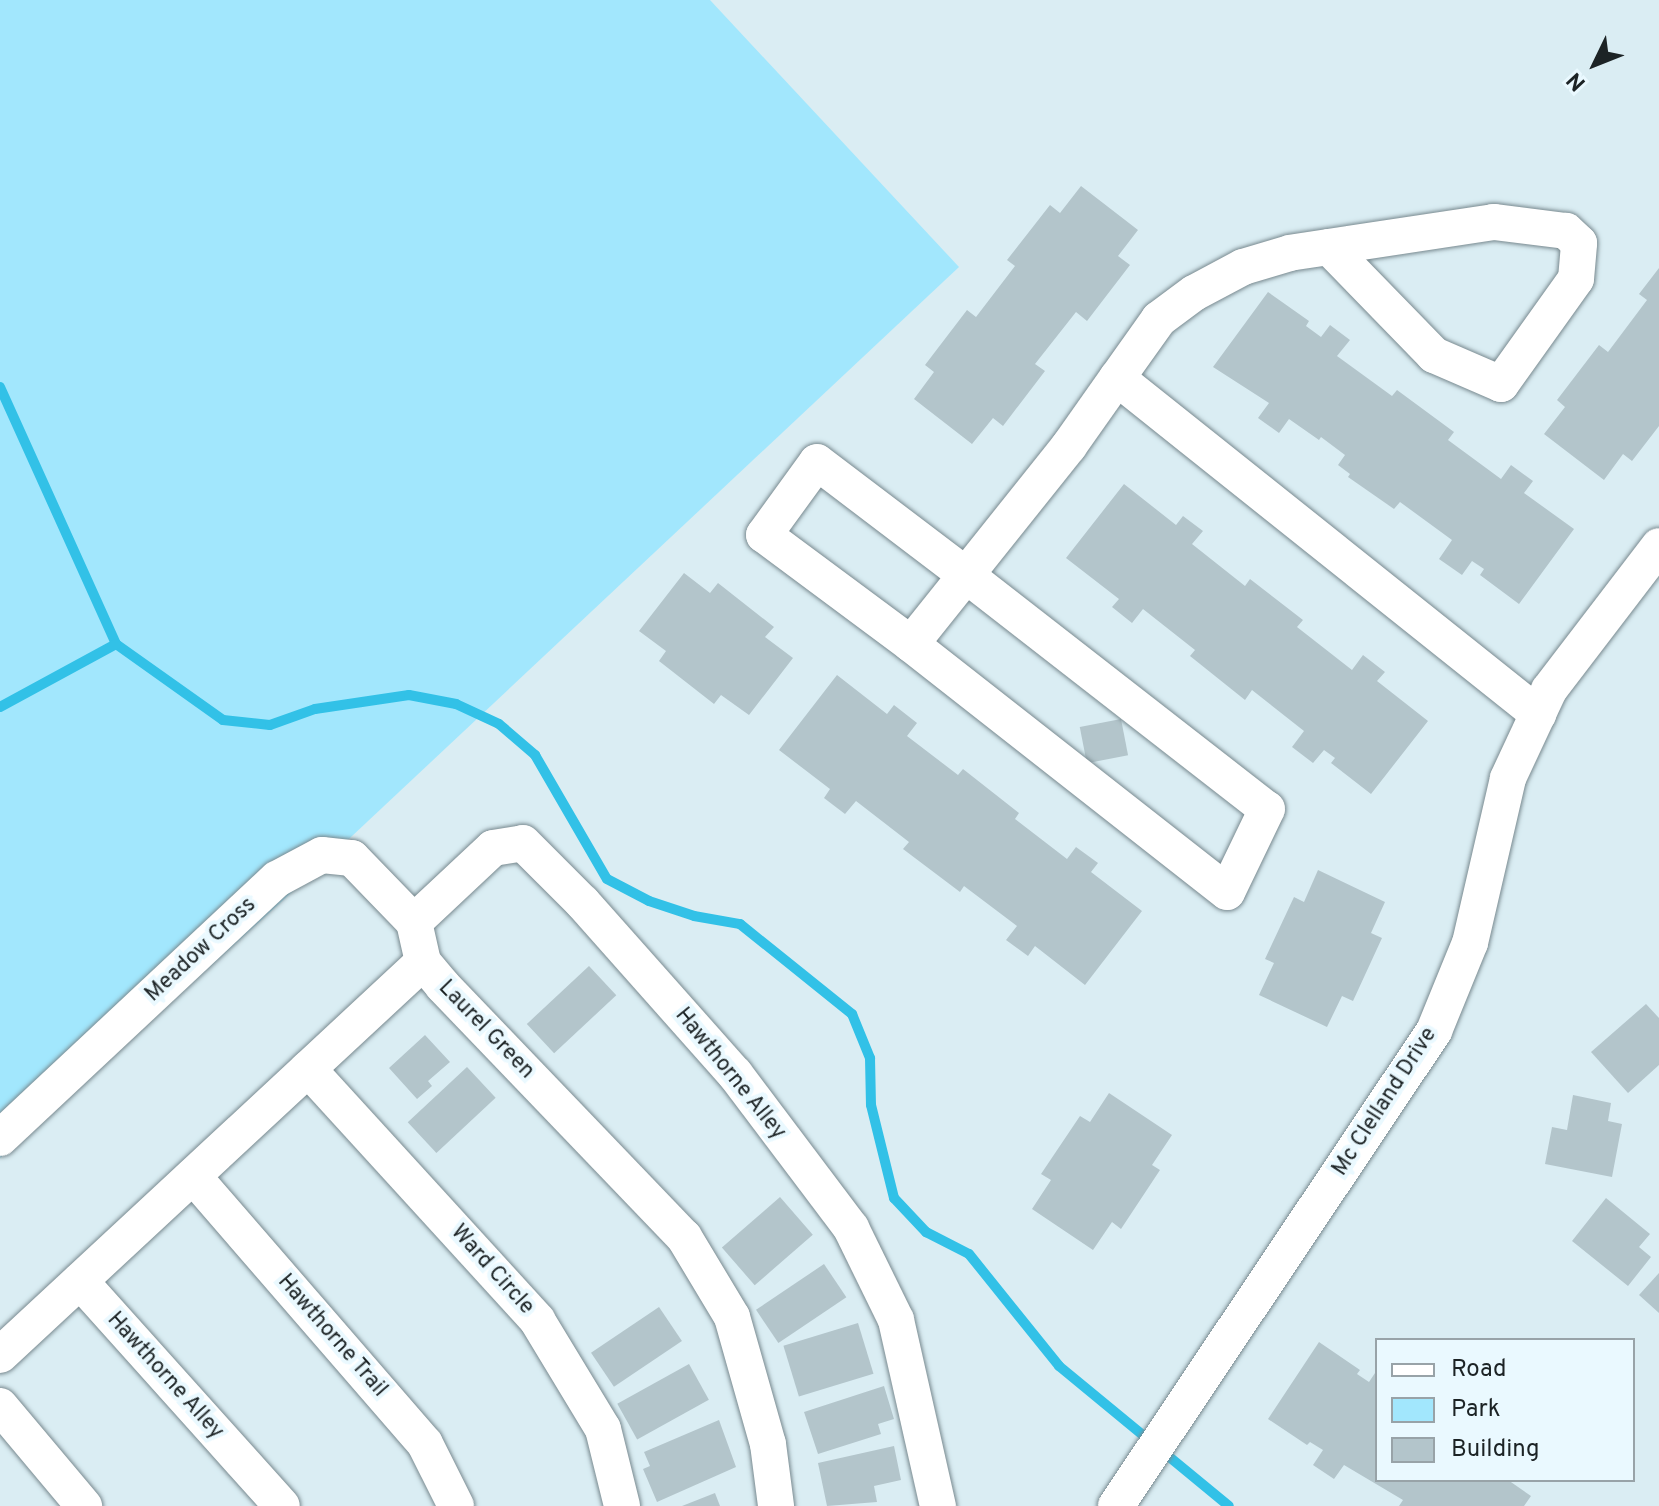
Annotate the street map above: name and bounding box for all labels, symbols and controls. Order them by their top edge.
north arrow [1555,24,1635,104]
text: N [1562,66,1592,96]
street label: Meadow Cross [140,892,262,1008]
street label: Laurel Green [432,975,540,1085]
street label: Hawthorne Alley [669,1003,791,1145]
street label: Mc Clelland Drive [1327,1023,1443,1181]
street label: Ward Circle [445,1220,539,1320]
street label: Hawthorne Trail [271,1269,393,1403]
street label: Hawthorne Alley [101,1307,229,1445]
legend [1375,1338,1635,1482]
text: Road [1451,1355,1507,1385]
text: Park [1451,1395,1501,1425]
text: Building [1451,1435,1540,1465]

